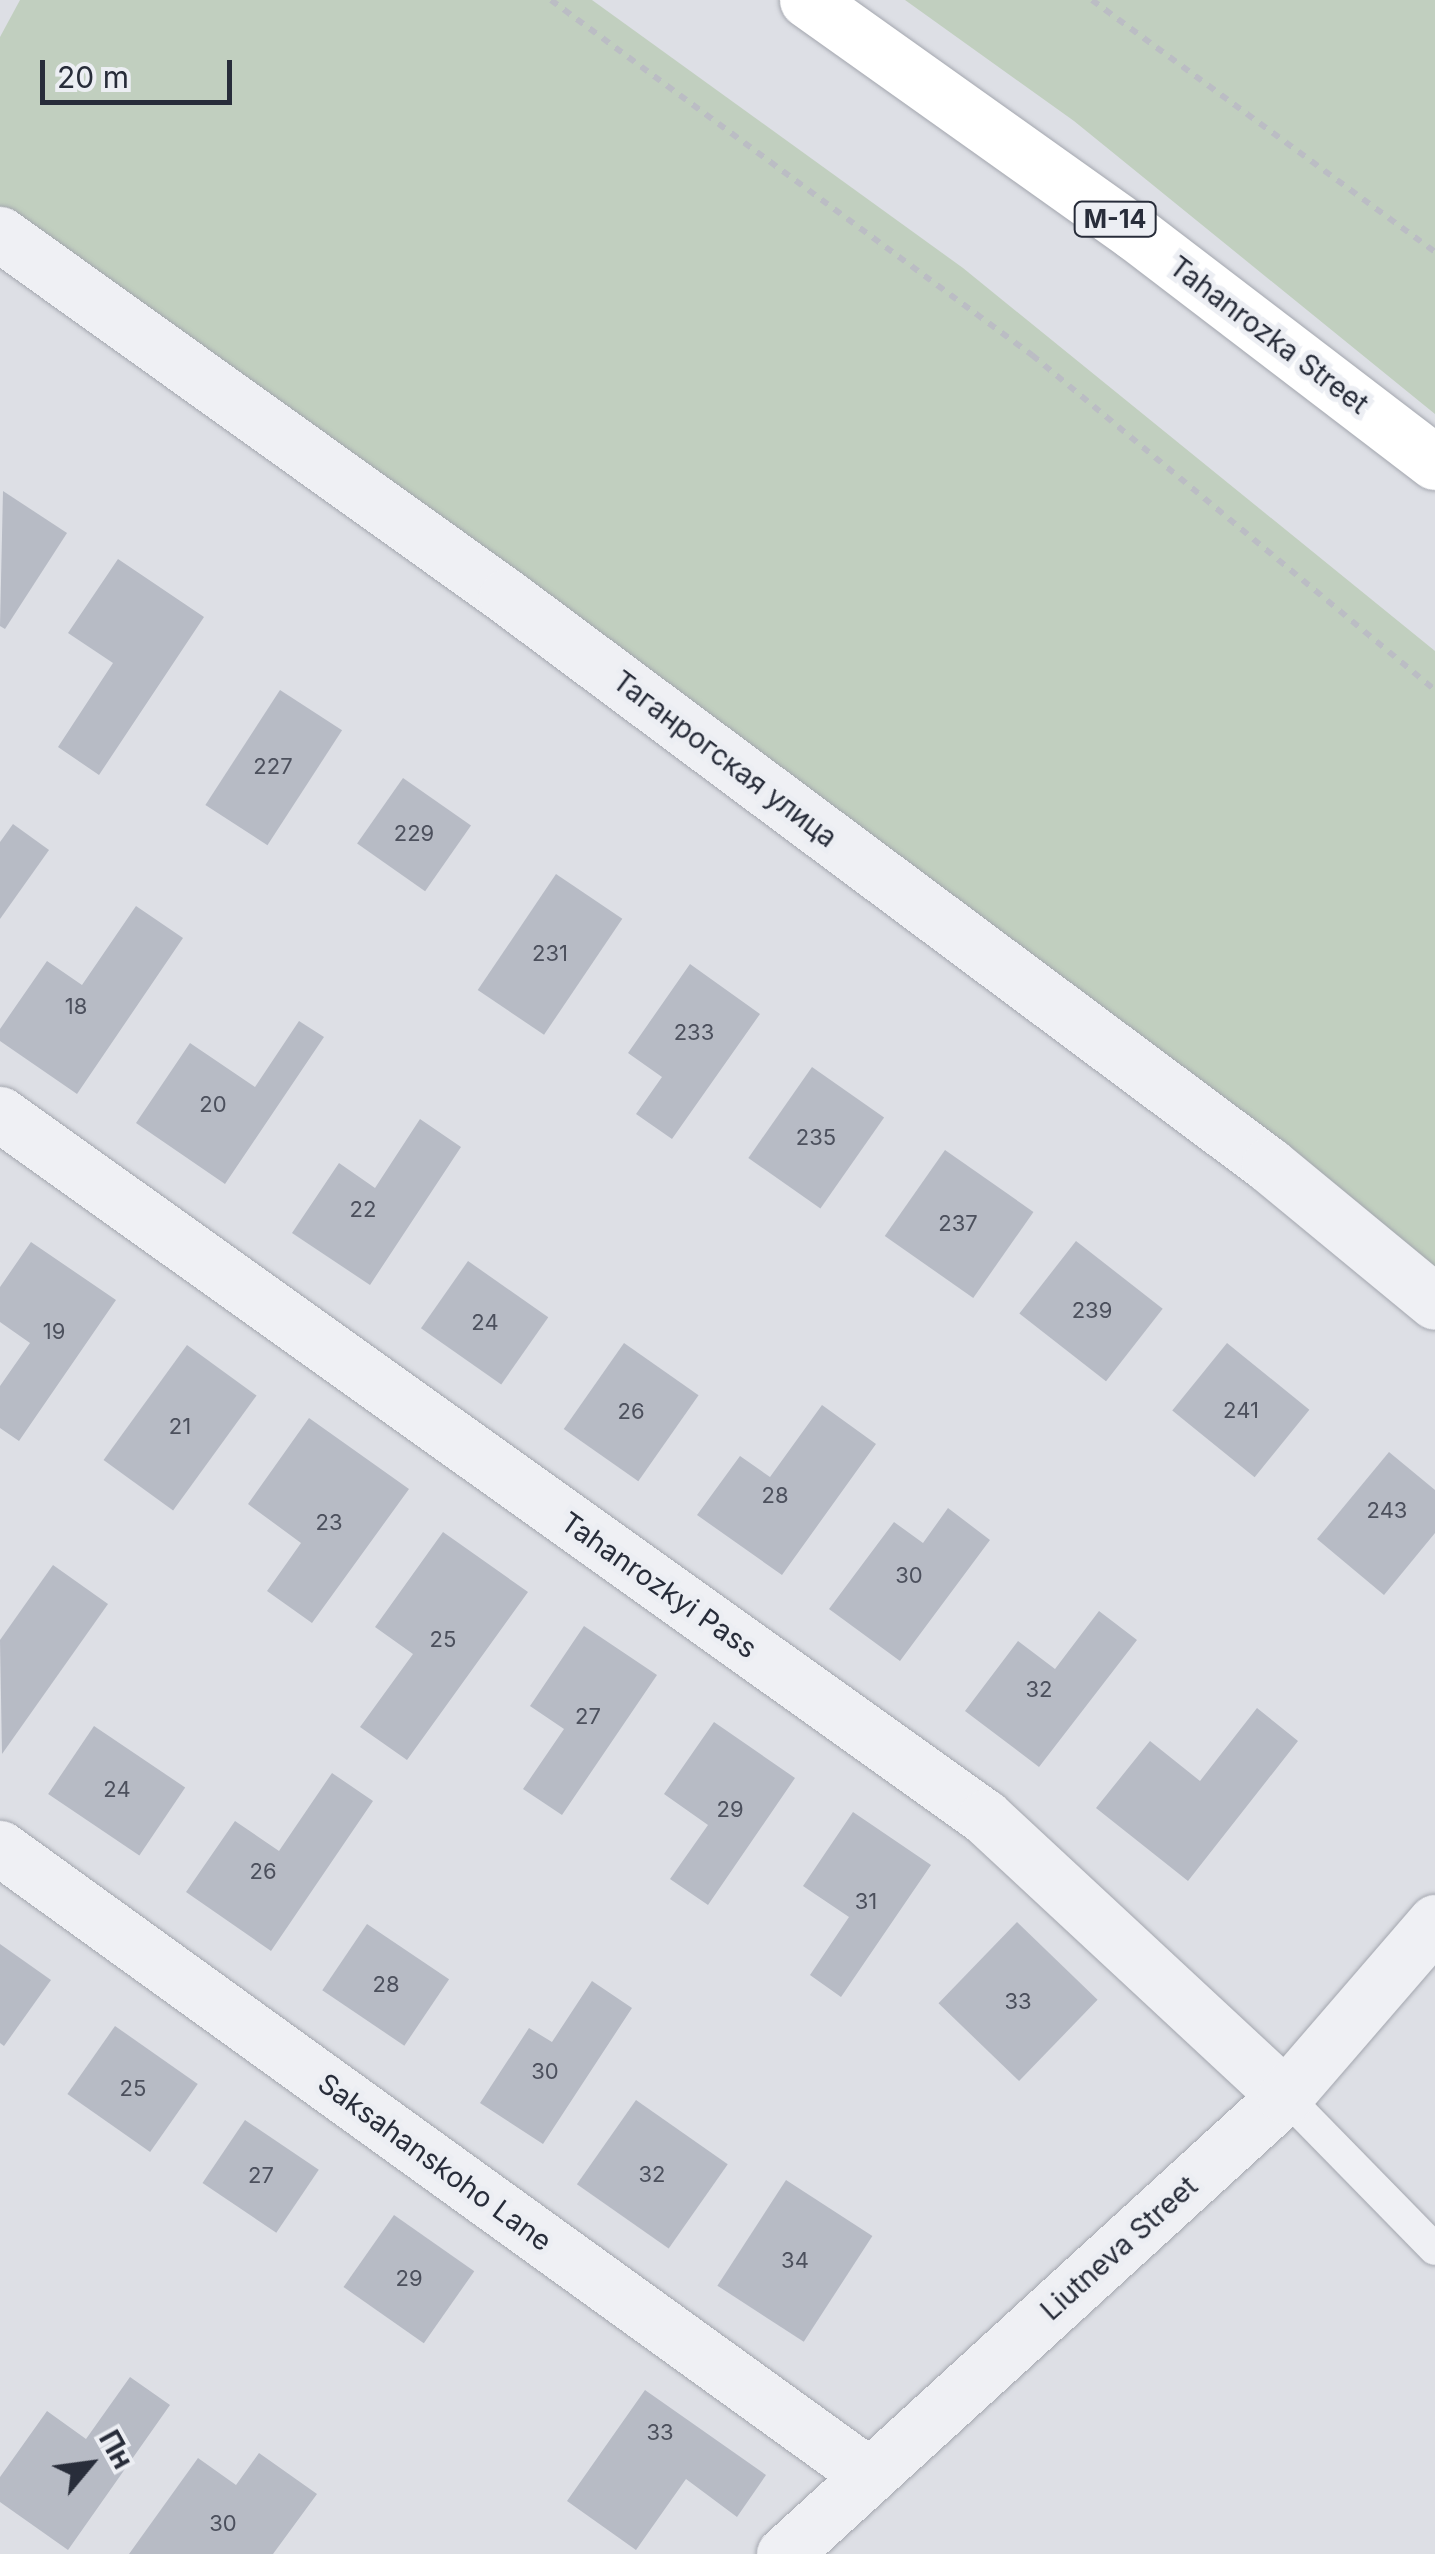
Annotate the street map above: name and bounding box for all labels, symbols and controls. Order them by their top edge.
scale bar [45,40,238,102]
text: 20 m [57,59,129,95]
road number: М-14 [1072,199,1158,239]
street label: Tahanrozka Street [1163,249,1375,421]
street label: Таганрогская улица [606,664,844,854]
house number: 227 [253,754,293,780]
house number: 229 [394,821,434,847]
house number: 231 [532,941,568,967]
house number: 18 [65,994,87,1020]
house number: 233 [674,1020,714,1046]
house number: 20 [199,1092,227,1118]
house number: 235 [796,1125,836,1151]
house number: 22 [350,1197,376,1223]
house number: 237 [938,1211,978,1237]
house number: 239 [1072,1298,1112,1324]
house number: 24 [471,1310,499,1336]
house number: 19 [43,1319,65,1345]
house number: 241 [1223,1398,1259,1424]
house number: 26 [617,1399,645,1425]
house number: 21 [169,1414,191,1440]
house number: 28 [761,1483,789,1509]
house number: 243 [1367,1498,1407,1524]
street label: Tahanrozkyi Pass [555,1505,763,1665]
house number: 23 [315,1510,343,1536]
house number: 30 [895,1563,923,1589]
house number: 25 [430,1627,456,1653]
house number: 32 [1025,1677,1053,1703]
house number: 27 [575,1704,601,1730]
house number: 24 [103,1777,131,1803]
house number: 29 [716,1797,744,1823]
house number: 26 [249,1859,277,1885]
house number: 31 [855,1889,877,1915]
house number: 28 [372,1972,400,1998]
house number: 33 [1004,1989,1032,2015]
house number: 30 [531,2059,559,2085]
street label: Saksahanskoho Lane [312,2066,558,2258]
house number: 25 [120,2076,146,2102]
house number: 32 [638,2162,666,2188]
house number: 27 [248,2163,274,2189]
street label: Liutneva Street [1034,2169,1204,2327]
house number: 34 [781,2248,809,2274]
house number: 29 [395,2266,423,2292]
north arrow [40,2414,140,2514]
house number: 33 [646,2420,674,2446]
text: Пн [92,2424,140,2474]
house number: 30 [209,2511,237,2537]

